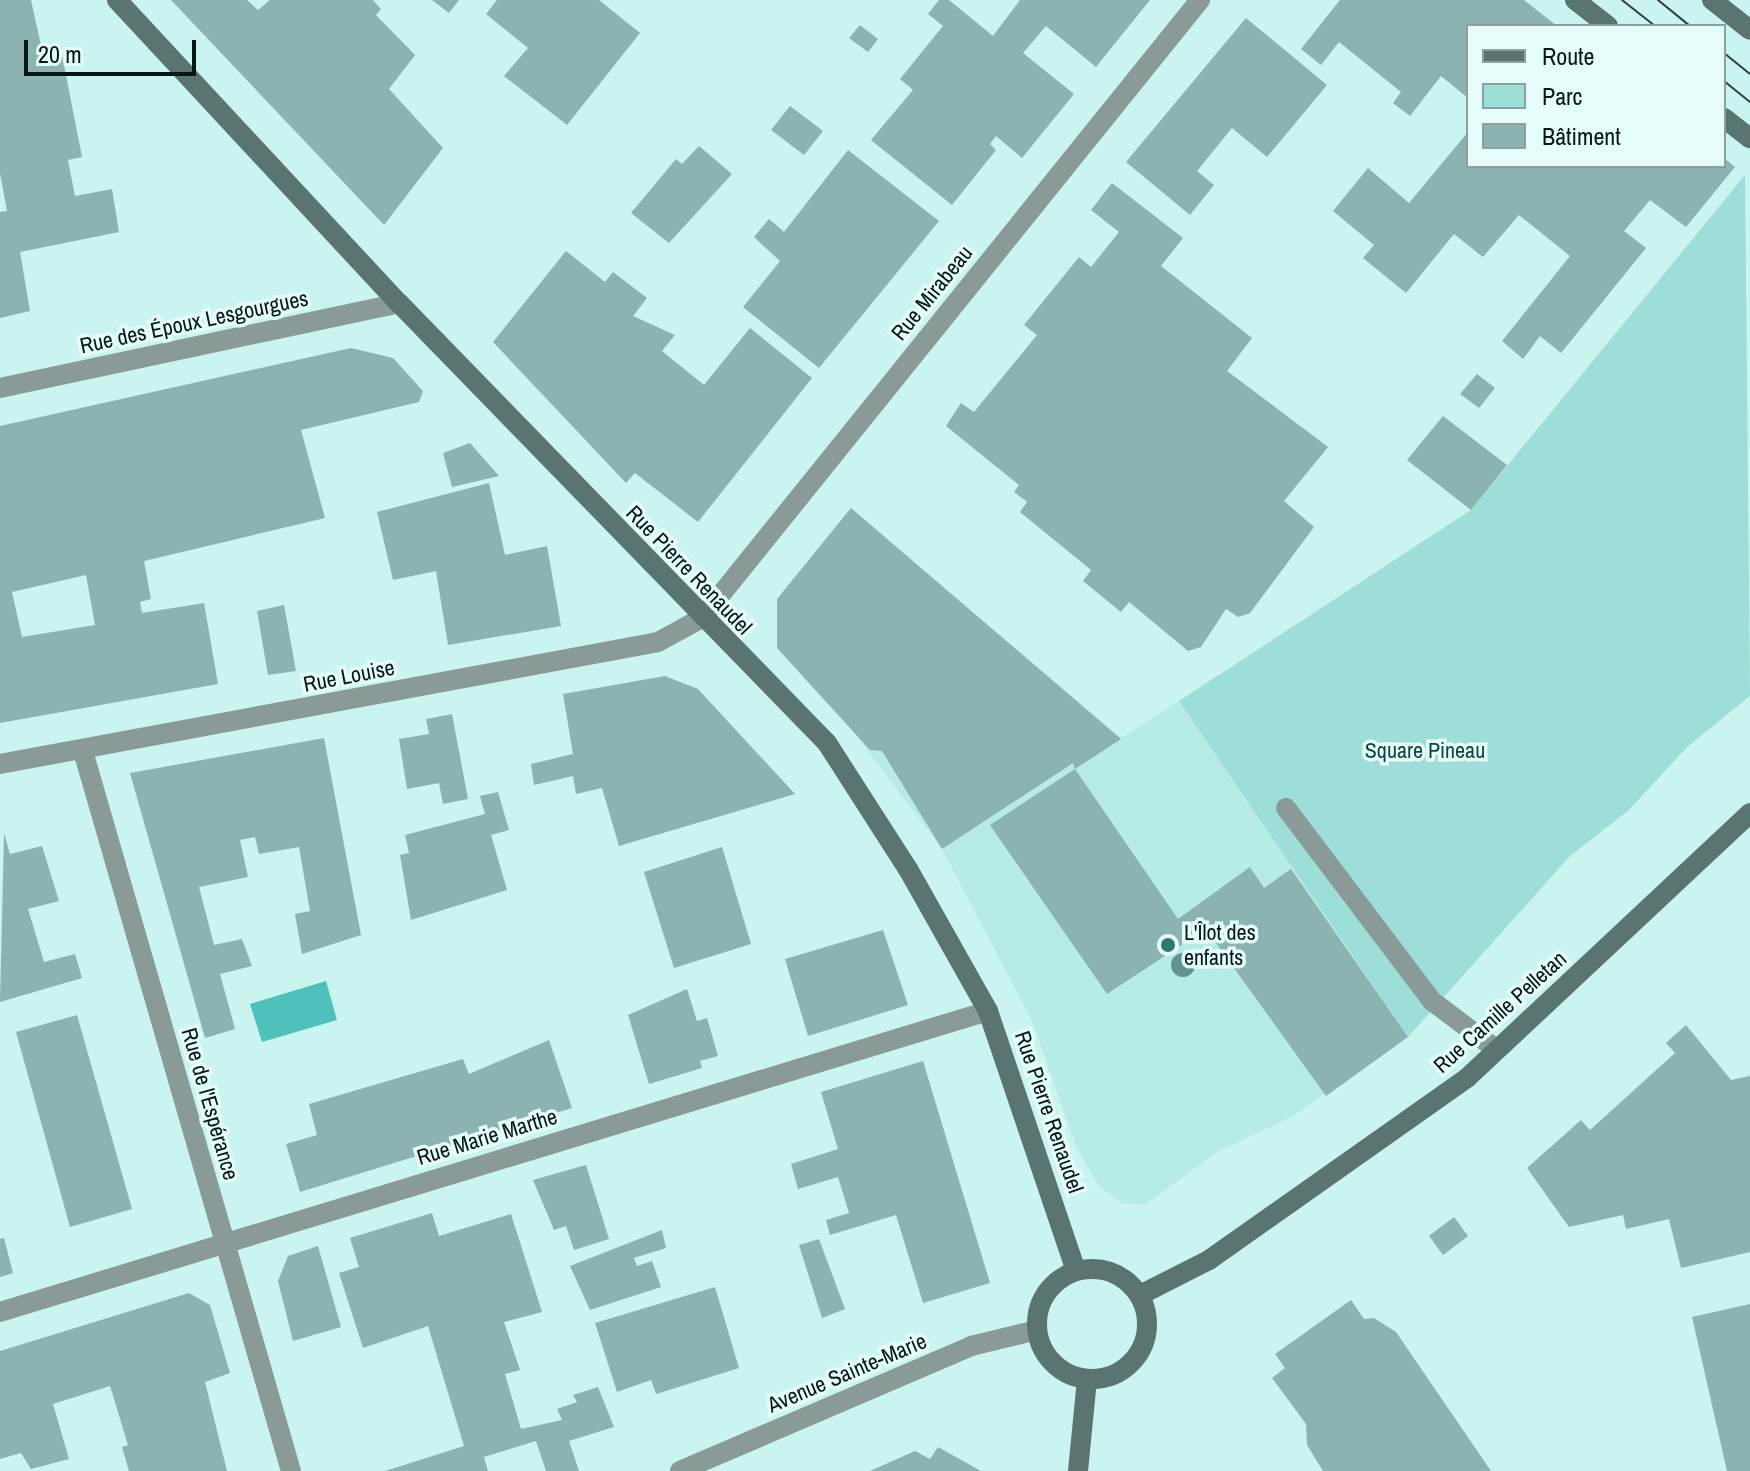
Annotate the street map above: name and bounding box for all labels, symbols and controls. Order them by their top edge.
scale bar [28,24,200,74]
legend [1466,24,1726,168]
text: 20 m [38,38,82,70]
text: Route [1542,40,1595,72]
text: Parc [1542,80,1582,112]
text: Bâtiment [1542,120,1621,152]
street label: Rue Mirabeau [886,240,978,346]
street label: Rue des Époux Lesgourgues [77,285,311,359]
street label: Rue Pierre Renaudel [621,500,757,640]
street label: Rue Louise [301,654,397,698]
park label: Square Pineau [1365,738,1485,764]
place label: L'Îlot des enfants [1184,919,1256,970]
marker: L'Îlot des enfants [1159,936,1177,954]
street label: Rue Camille Pelletan [1428,946,1572,1078]
street label: Rue de l'Espérance [176,1025,244,1183]
street label: Rue Pierre Renaudel [1009,1028,1089,1196]
street label: Rue Marie Marthe [414,1103,560,1171]
street label: Avenue Sainte-Marie [764,1328,930,1418]

